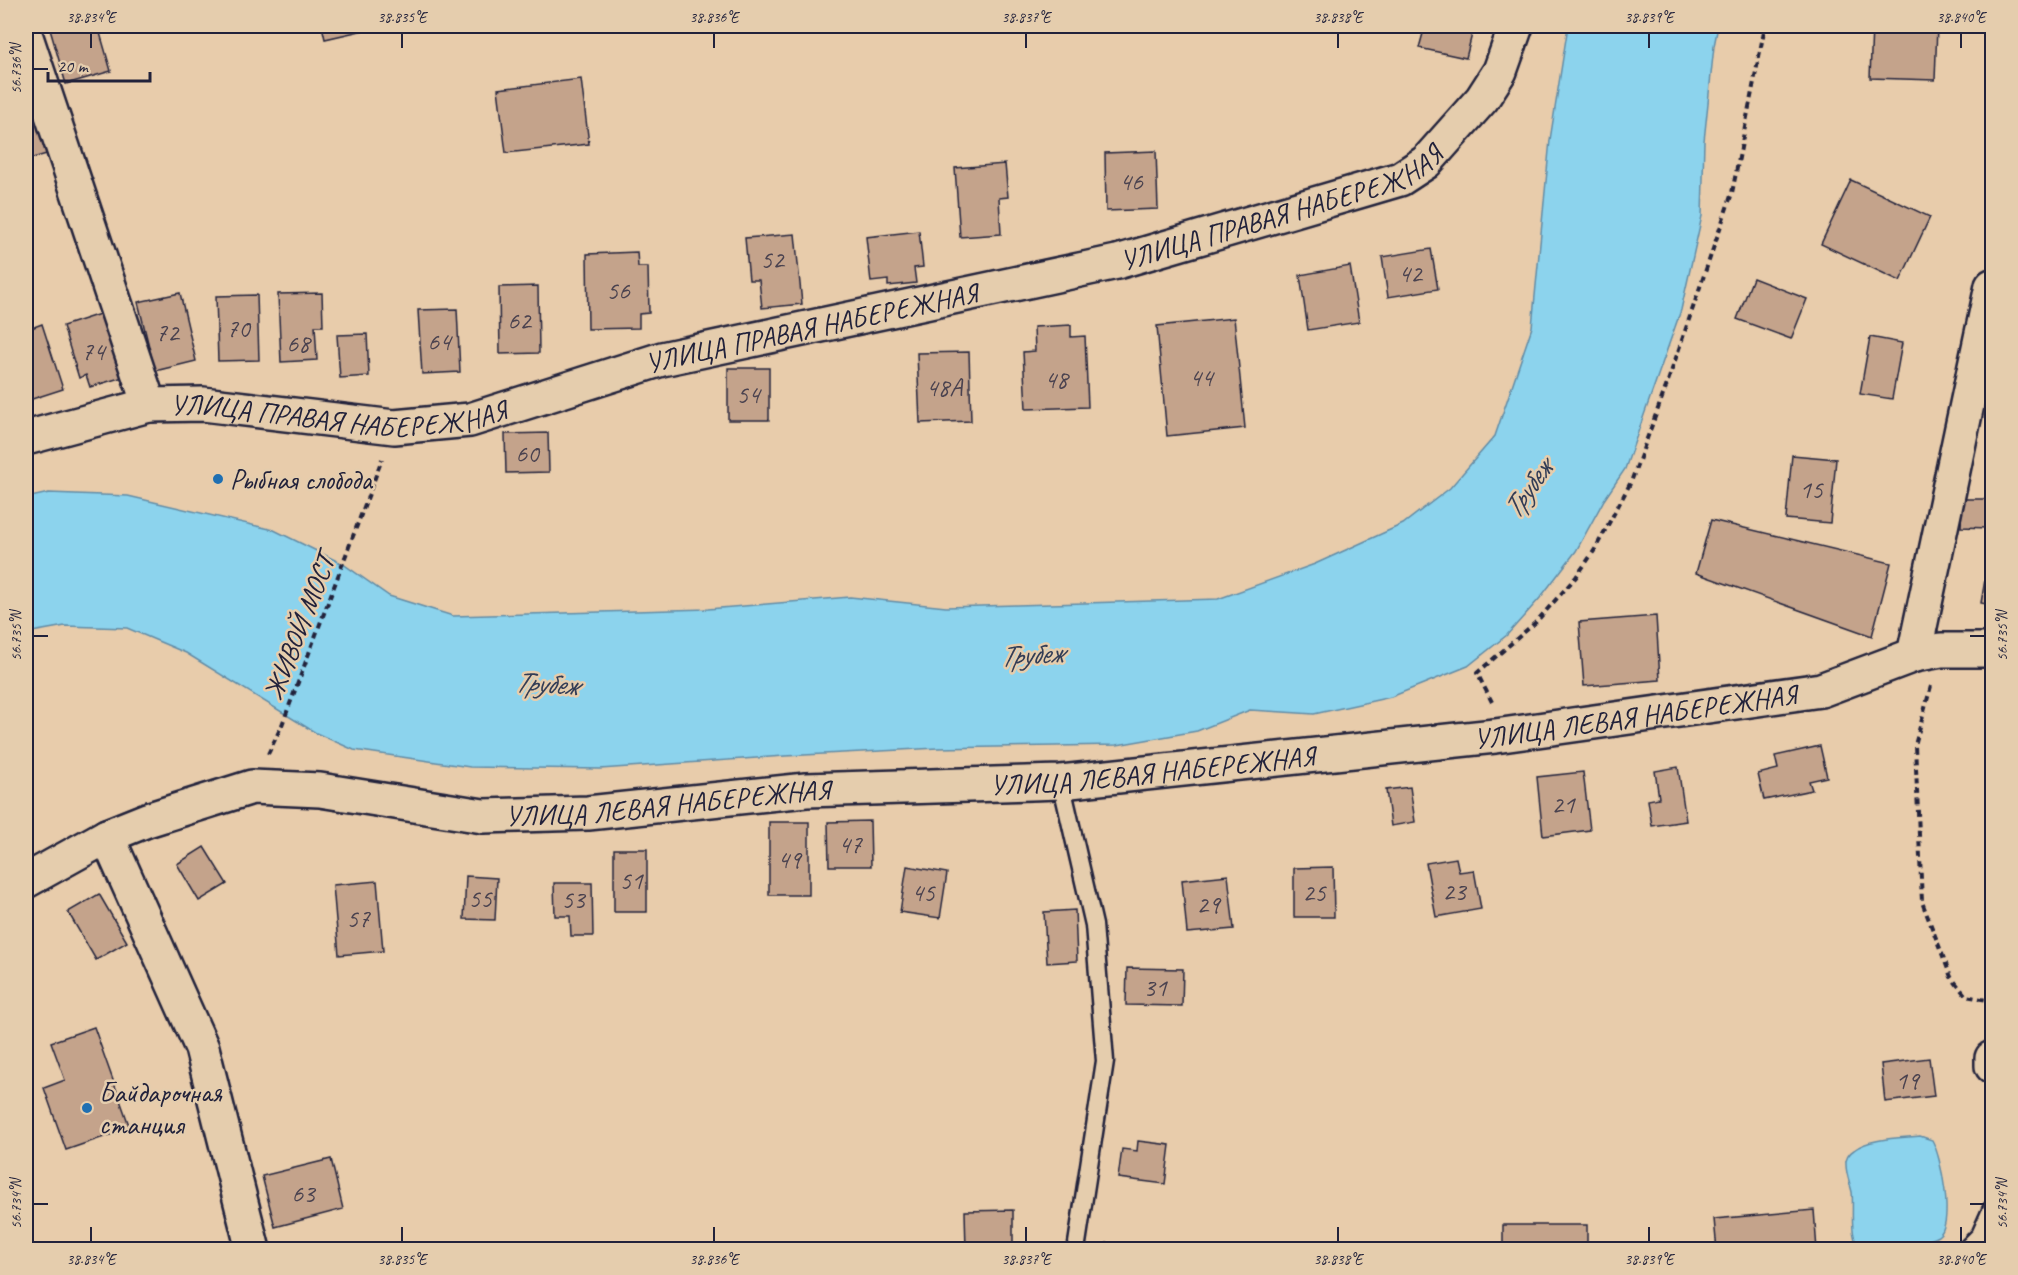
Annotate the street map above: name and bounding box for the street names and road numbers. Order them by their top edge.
street label: УЛИЦА ПРАВАЯ НАБЕРЕЖНАЯ [1116,135,1453,278]
street label: УЛИЦА ПРАВАЯ НАБЕРЕЖНАЯ [641,274,984,381]
street label: УЛИЦА ПРАВАЯ НАБЕРЕЖНАЯ [170,386,514,445]
street label: ЖИВОЙ МОСТ [255,543,345,705]
street label: УЛИЦА ЛЕВАЯ НАБЕРЕЖНАЯ [1472,676,1802,756]
street label: УЛИЦА ЛЕВАЯ НАБЕРЕЖНАЯ [989,737,1320,802]
street label: УЛИЦА ЛЕВАЯ НАБЕРЕЖНАЯ [505,772,834,833]

